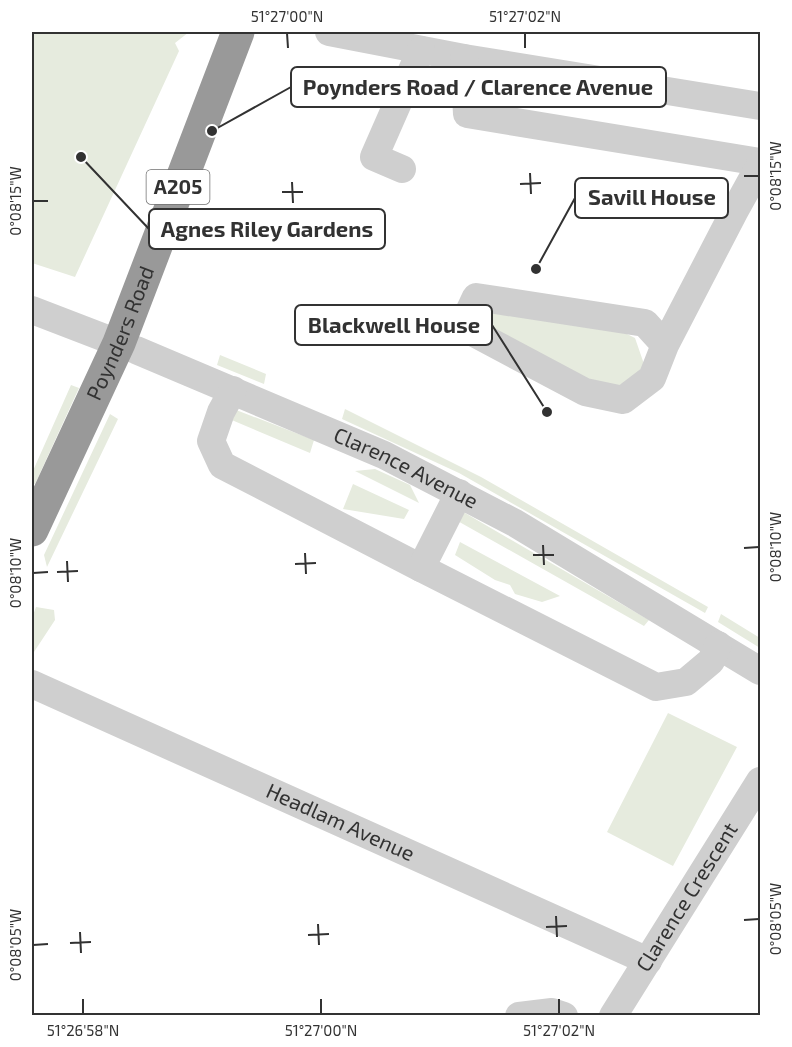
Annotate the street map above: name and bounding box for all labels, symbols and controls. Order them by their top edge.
text: 51°27'00"N [251,7,323,25]
text: 51°27'02"N [489,7,561,25]
callout: Poynders Road / Clarence Avenue [291,67,666,107]
text: Poynders Road / Clarence Avenue [303,73,653,100]
text: 0°08'15"W [766,141,784,211]
text: 0°08'15"W [6,166,24,236]
road number: A205 [146,170,210,204]
callout: Savill House [575,178,728,218]
text: Savill House [588,183,716,209]
callout: Agnes Riley Gardens [149,209,385,249]
text: Agnes Riley Gardens [161,215,373,242]
street label: Poynders Road [80,262,158,404]
callout: Blackwell House [295,305,492,345]
text: Blackwell House [308,311,480,337]
street label: Clarence Avenue [330,421,483,513]
text: 0°08'10"W [766,512,784,582]
text: 0°08'10"W [6,538,24,608]
street label: Headlam Avenue [263,777,419,865]
street label: Clarence Crescent [630,817,742,976]
text: 0°08'05"W [766,883,784,955]
text: 0°08'05"W [6,909,24,981]
text: 51°26'58"N [47,1021,119,1039]
text: 51°27'00"N [285,1021,357,1039]
text: 51°27'02"N [523,1021,595,1039]

